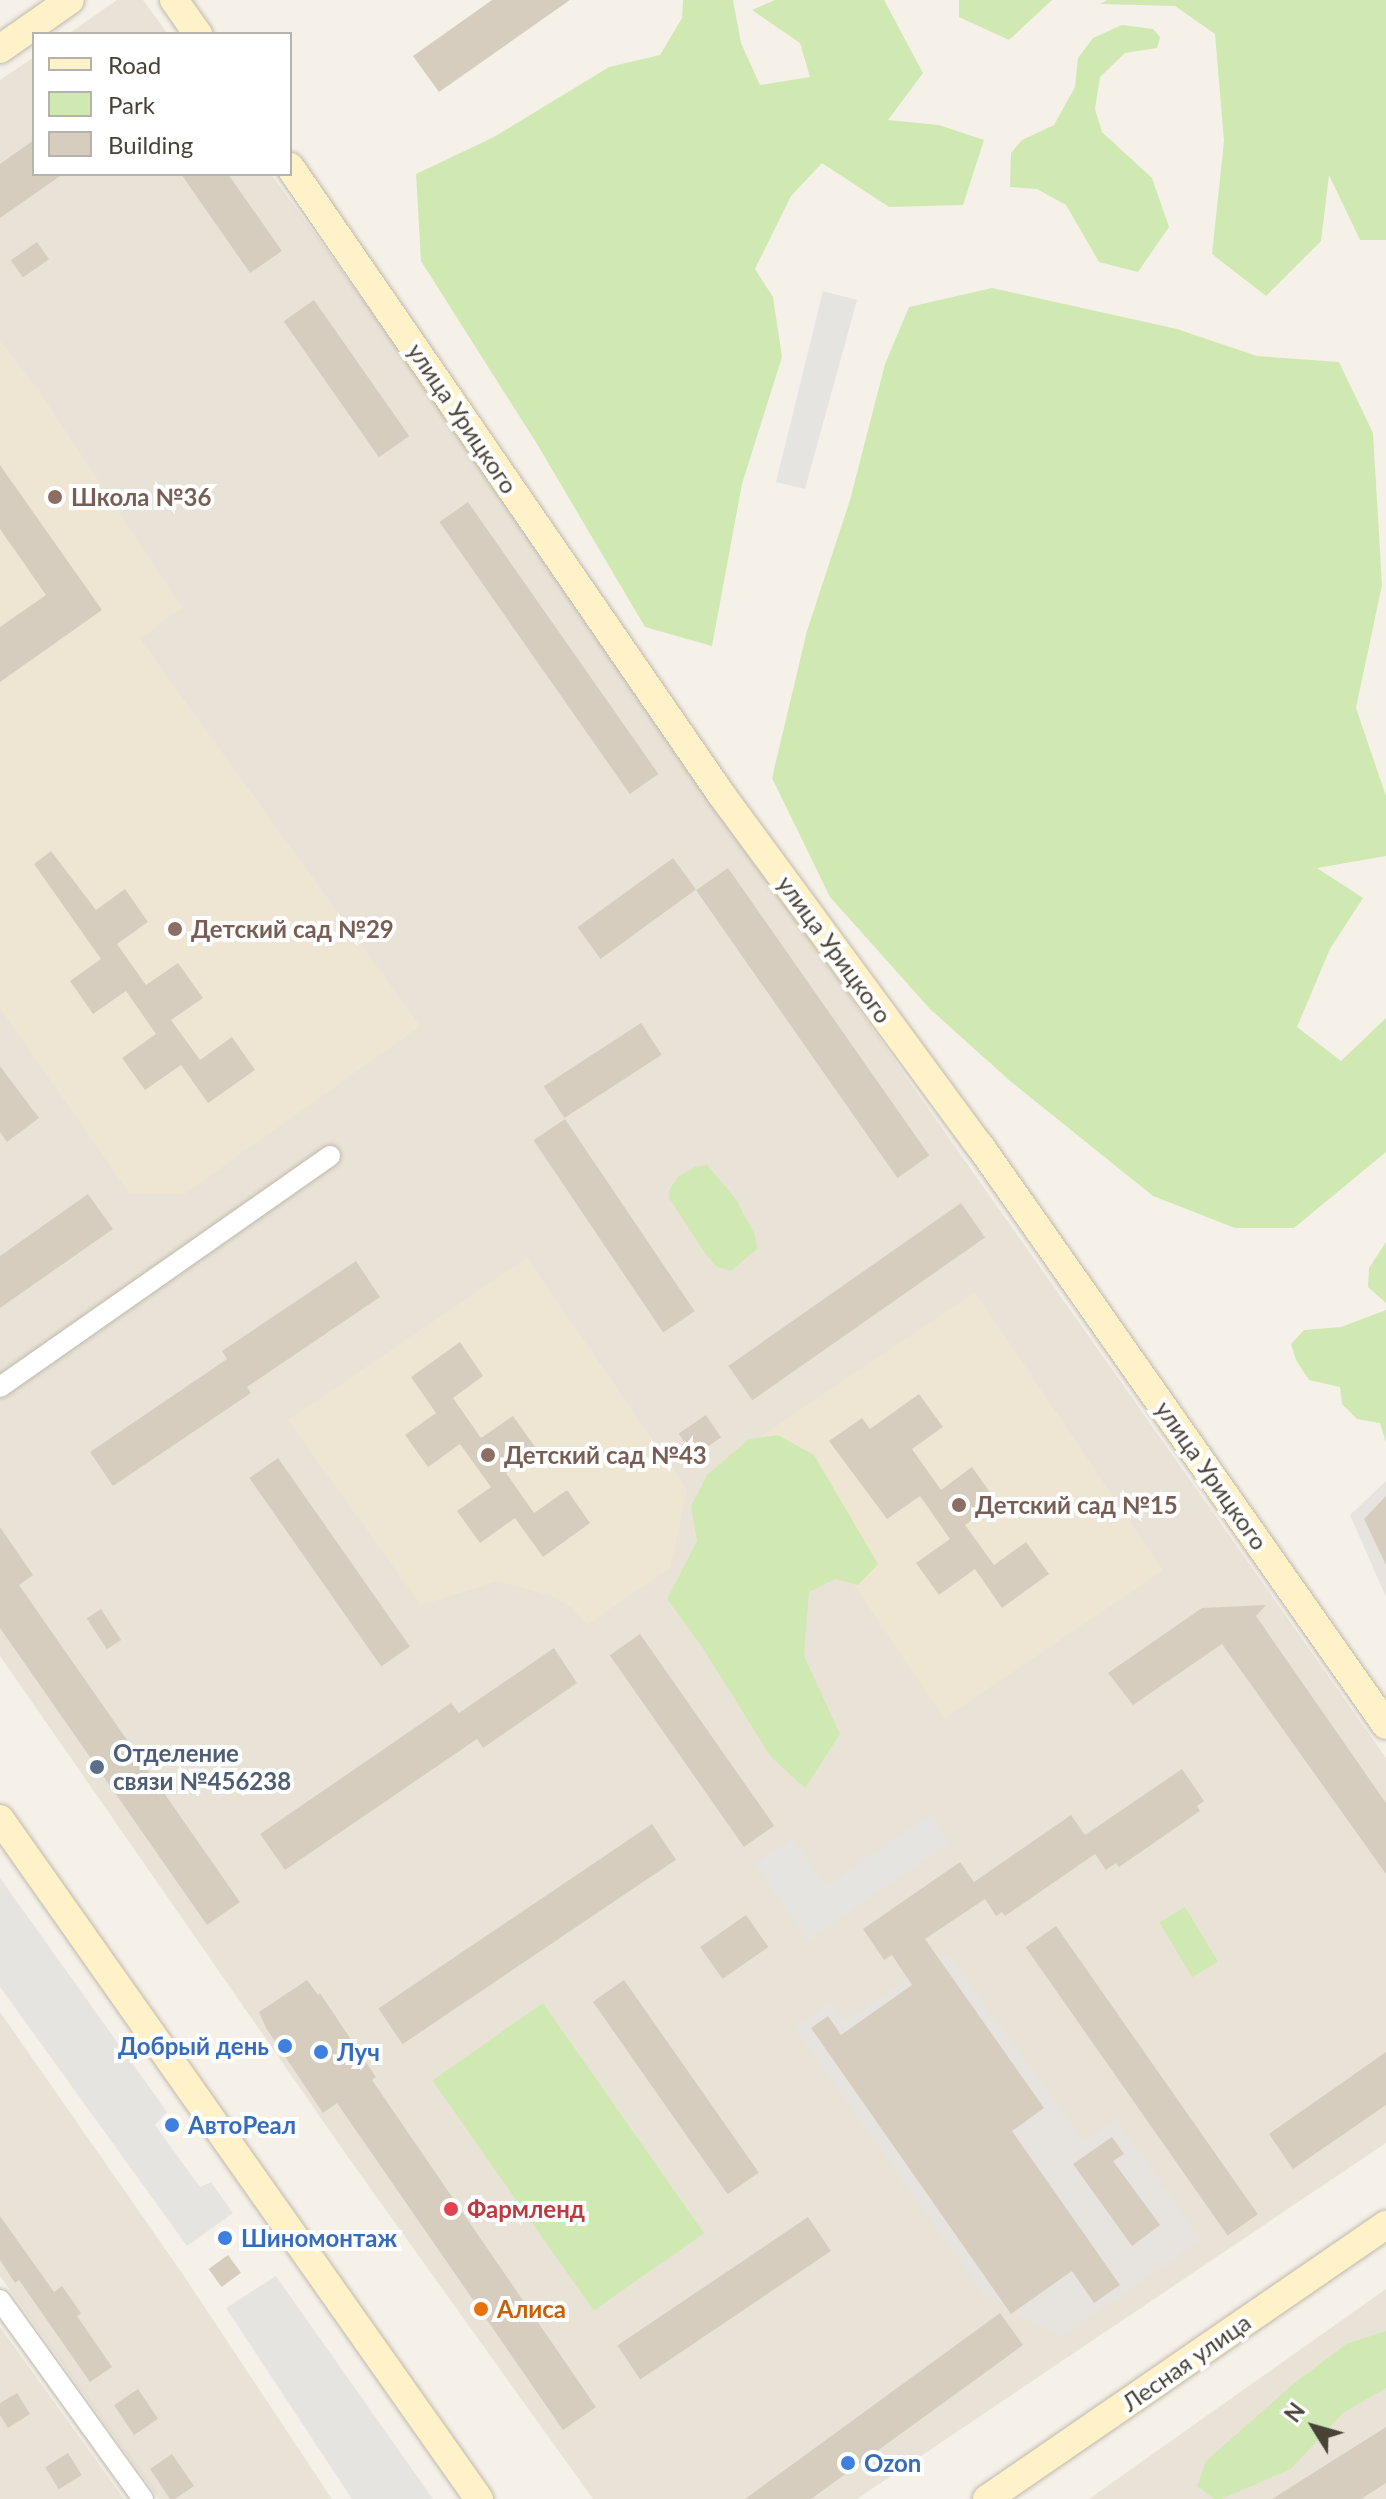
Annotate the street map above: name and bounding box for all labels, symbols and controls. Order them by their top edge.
legend [32,32,292,176]
text: Road [108,50,161,79]
text: Park [108,90,155,119]
text: Building [108,130,193,159]
street label: улица Урицкого [402,337,524,499]
place label: Школа №36 [71,483,211,511]
marker: Школа №36 [46,488,64,506]
street label: улица Урицкого [772,870,898,1028]
place label: Детский сад №29 [191,915,394,943]
marker: Детский сад №29 [166,920,184,938]
street label: улица Урицкого [1150,1395,1274,1555]
place label: Детский сад №43 [504,1441,707,1469]
marker: Детский сад №43 [479,1446,497,1464]
place label: Детский сад №15 [975,1491,1178,1519]
marker: Детский сад №15 [950,1496,968,1514]
place label: Отделение связи №456238 [113,1739,291,1795]
marker: Отделение связи №456238 [88,1758,106,1776]
place label: Добрый день [118,2032,269,2060]
marker: Добрый день [276,2037,294,2055]
place label: Луч [337,2038,380,2066]
marker: Луч [312,2043,330,2061]
place label: AвтоРеал [188,2111,296,2139]
marker: AвтоРеал [163,2116,181,2134]
place label: Фармленд [467,2195,585,2223]
marker: Фармленд [442,2200,460,2218]
place label: Шиномонтаж [241,2224,397,2252]
marker: Шиномонтаж [216,2229,234,2247]
place label: Алиса [497,2295,566,2323]
marker: Алиса [472,2300,490,2318]
street label: Лесная улица [1116,2307,1256,2417]
north arrow [1274,2387,1354,2467]
text: N [1279,2397,1310,2427]
place label: Ozon [864,2449,921,2477]
marker: Ozon [839,2454,857,2472]

